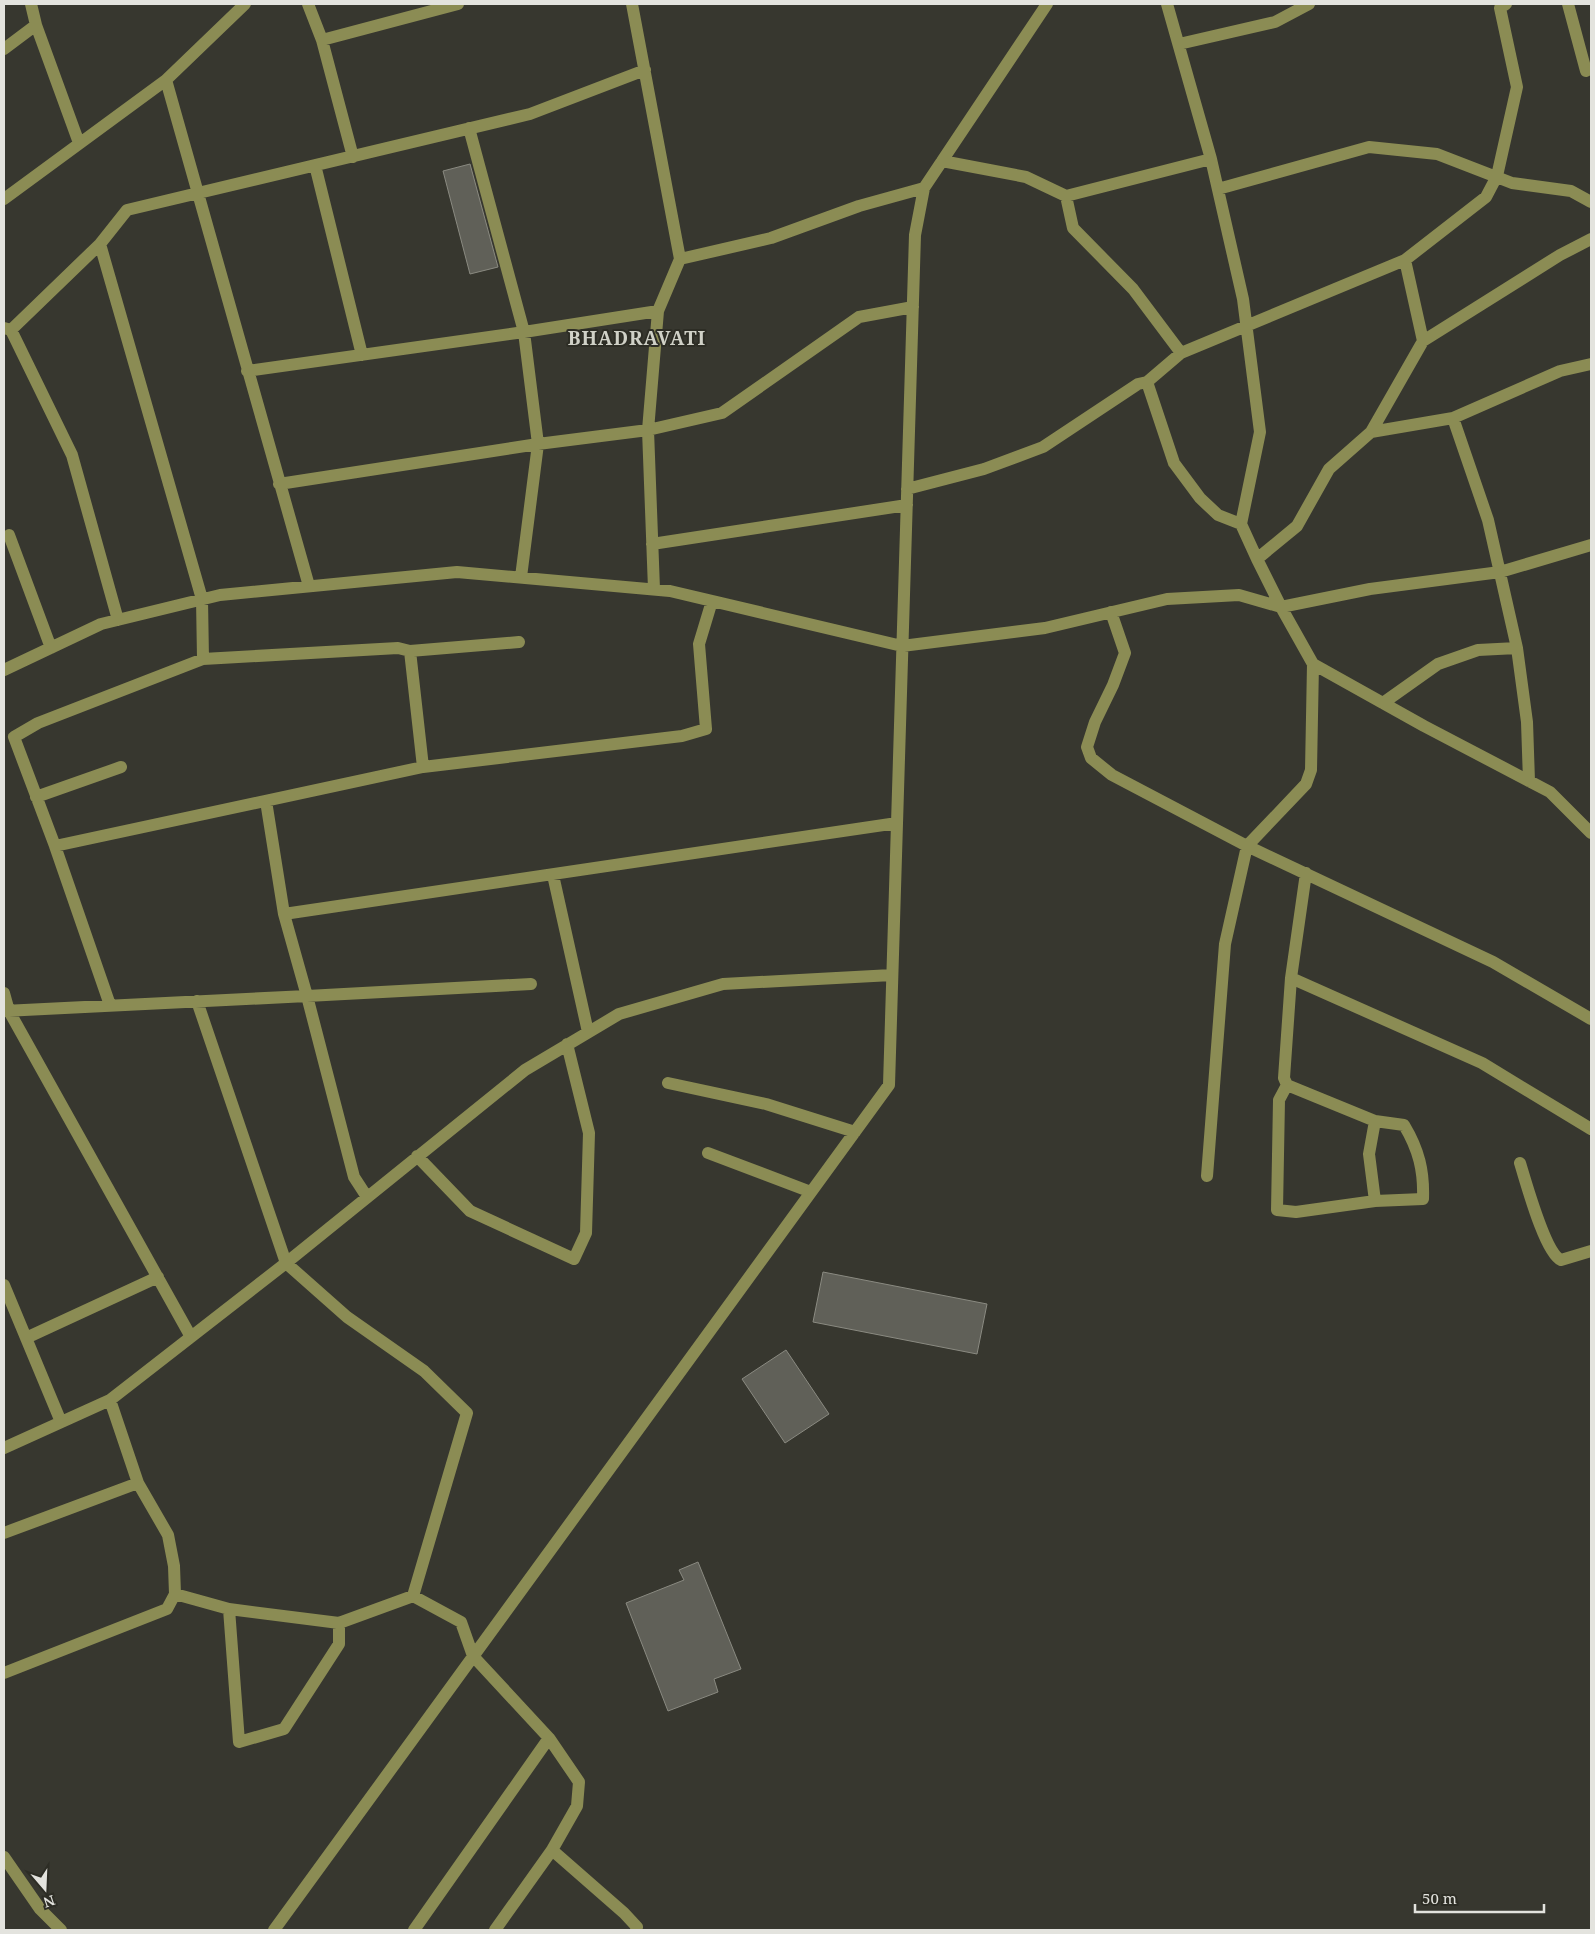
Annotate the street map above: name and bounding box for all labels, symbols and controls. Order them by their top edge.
district label: BHADRAVATI [568,325,706,351]
north arrow [20,1864,70,1914]
scale bar [1415,1882,1544,1914]
text: 50 m [1422,1888,1457,1908]
text: N [41,1891,58,1913]

